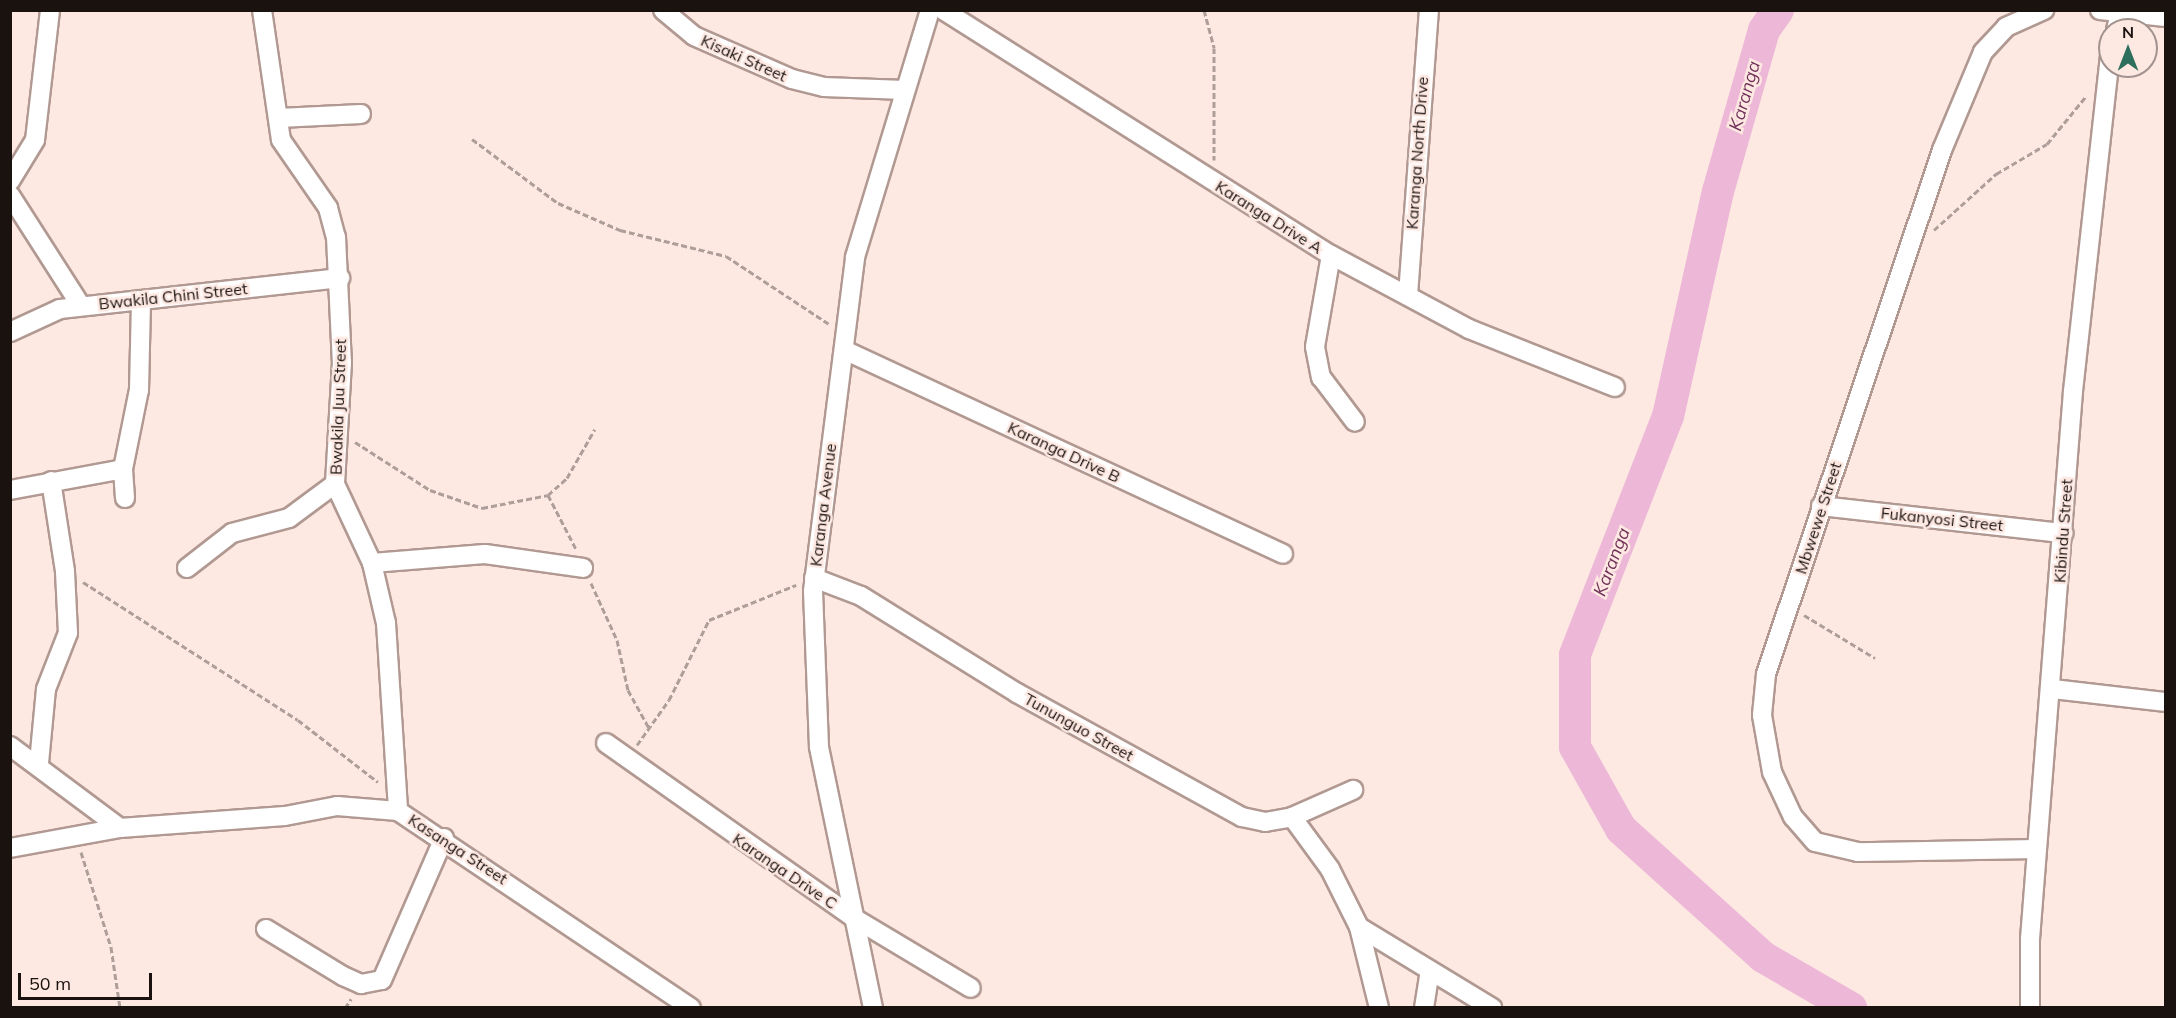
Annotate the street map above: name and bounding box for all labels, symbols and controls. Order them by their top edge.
north arrow [2098,18,2158,78]
text: N [2122,22,2134,42]
street label: Kisaki Street [698,31,790,85]
water label: Karanga [1725,59,1765,133]
street label: Karanga North Drive [1402,76,1432,230]
street label: Karanga Drive A [1212,176,1326,258]
street label: Bwakila Chini Street [98,279,248,313]
street label: Bwakila Juu Street [326,339,350,475]
street label: Karanga Drive B [1005,418,1123,486]
street label: Karanga Avenue [806,442,840,568]
street label: Mbwewe Street [1791,460,1845,576]
street label: Kibindu Street [2050,478,2076,584]
street label: Fukanyosi Street [1880,503,2004,535]
water label: Karanga [1589,525,1635,599]
street label: Tununguo Street [1021,689,1137,765]
street label: Kasanga Street [405,810,511,888]
street label: Karanga Drive C [729,829,841,913]
scale bar [21,961,154,999]
text: 50 m [29,972,71,995]

